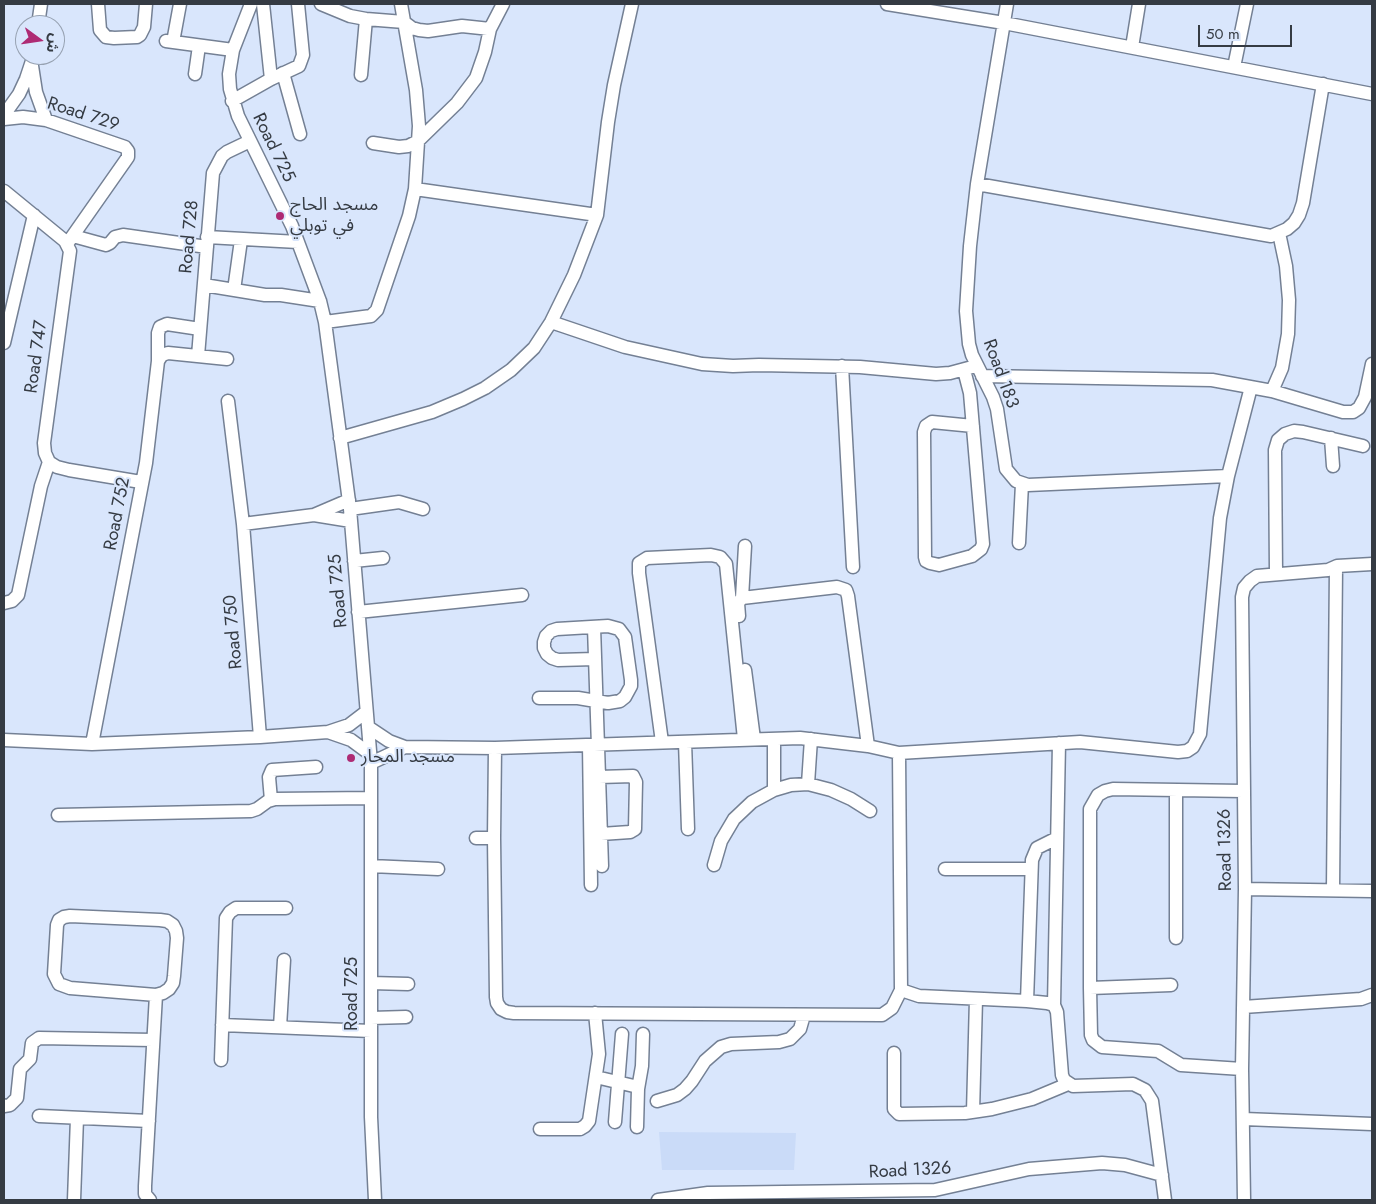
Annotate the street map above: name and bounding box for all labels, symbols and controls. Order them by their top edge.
north arrow [15,15,65,65]
scale bar [1201,15,1295,47]
text: 50 m [1206,23,1240,45]
text: ش [42,32,66,55]
street label: Road 729 [44,93,122,137]
street label: Road 725 [247,110,299,186]
place label: مسجد الحاج في توبلي [290,195,378,238]
street label: Road 728 [176,199,204,275]
marker: مسجد الحاج في توبلي [274,210,286,222]
street label: Road 747 [21,319,53,395]
street label: Road 183 [978,336,1022,412]
street label: Road 752 [100,476,136,552]
street label: Road 725 [325,553,353,629]
street label: Road 750 [220,594,248,670]
place label: مسجد المحار [361,747,455,769]
marker: مسجد المحار [345,752,357,764]
street label: Road 1326 [1214,808,1238,892]
street label: Road 725 [342,957,364,1031]
street label: Road 1326 [868,1158,952,1184]

